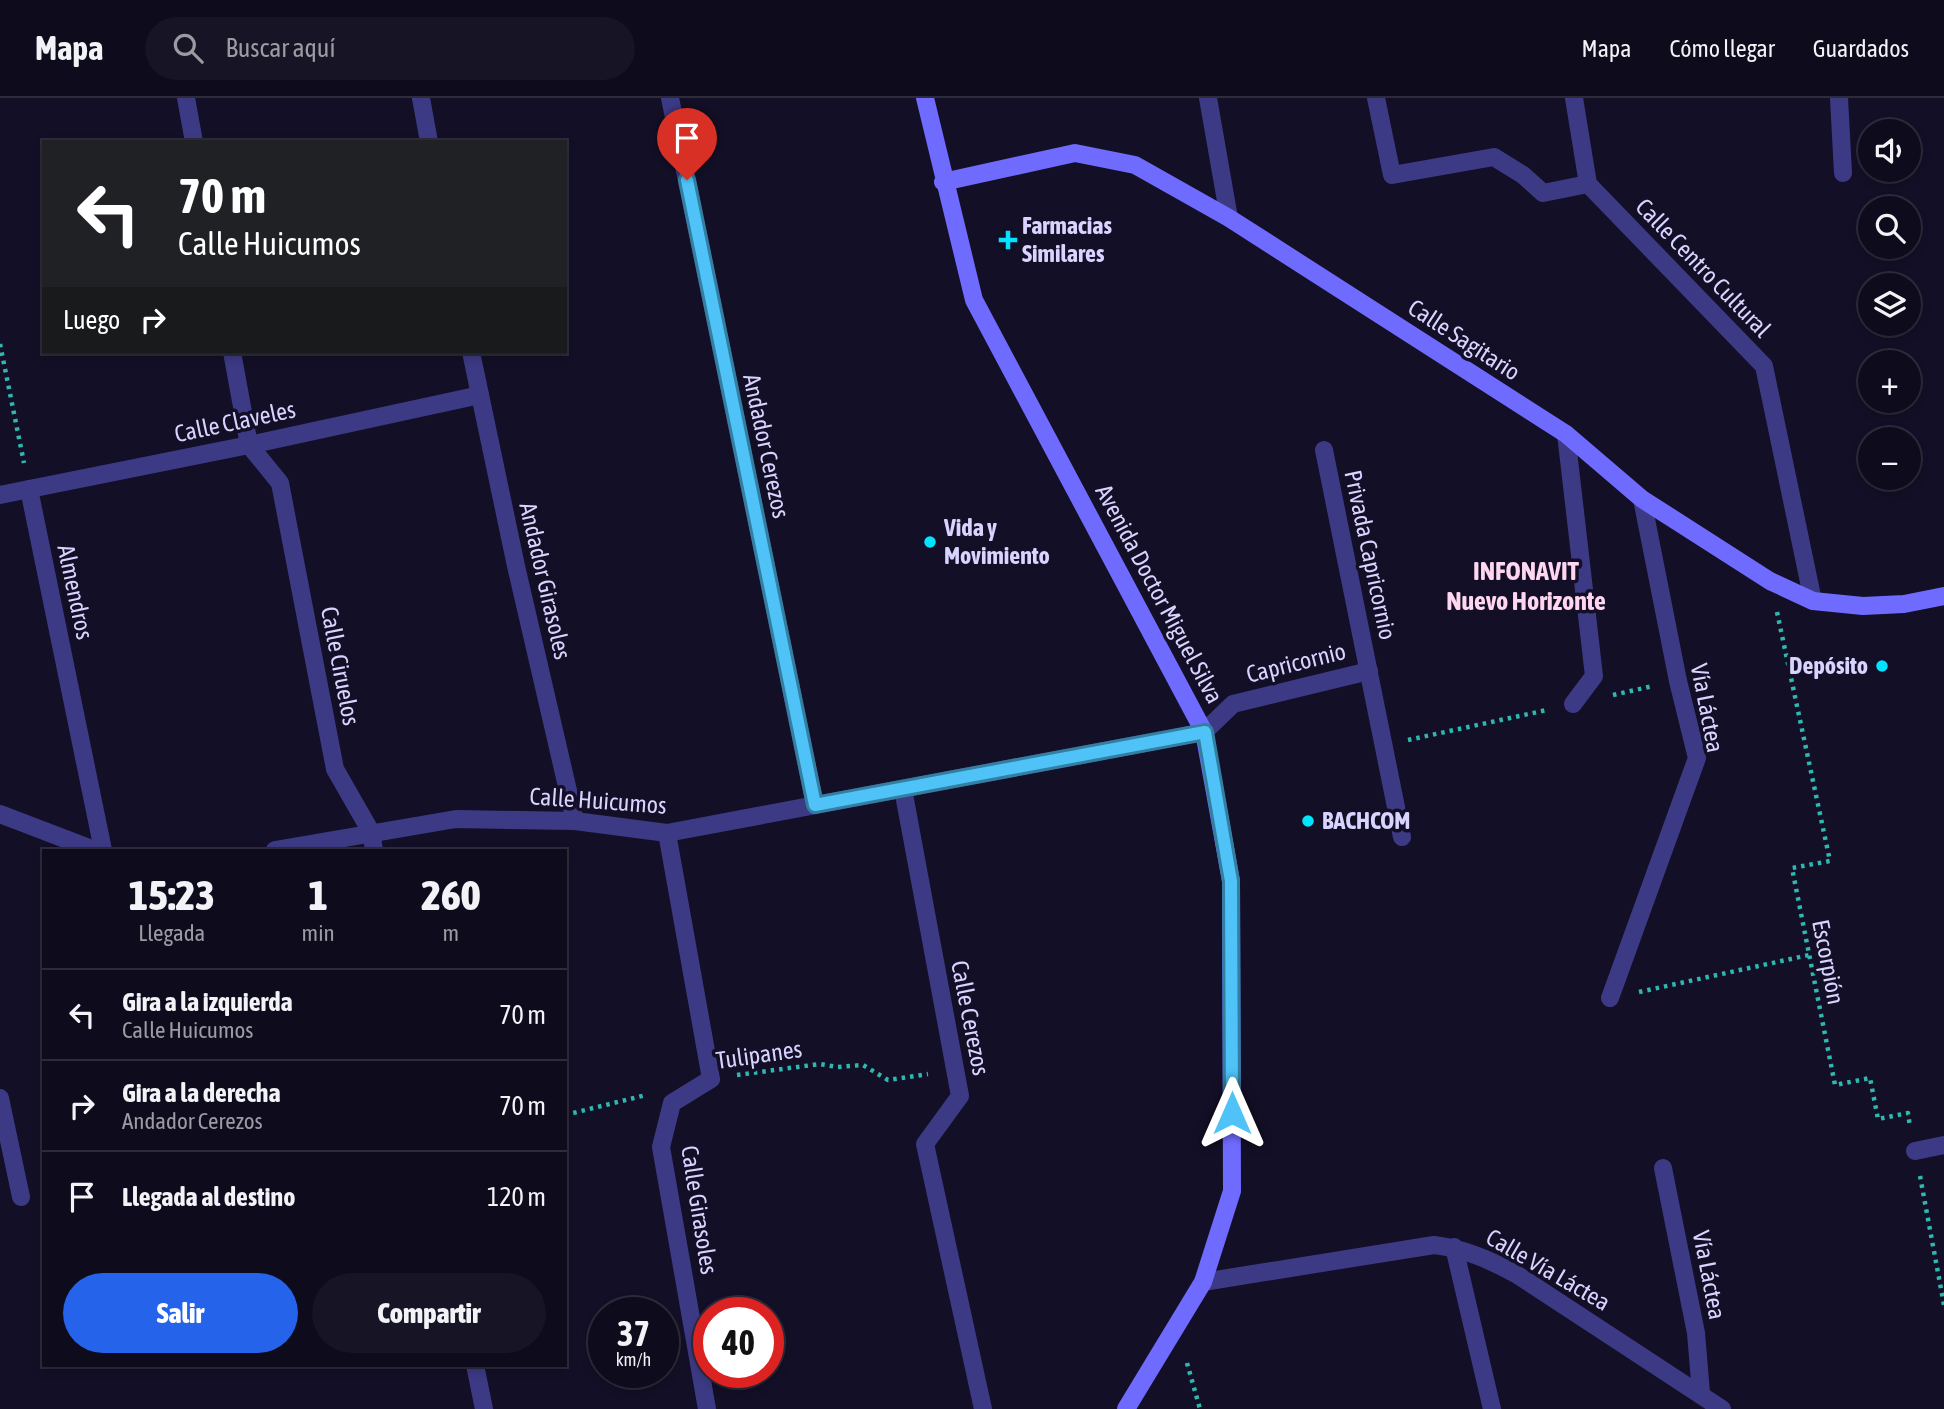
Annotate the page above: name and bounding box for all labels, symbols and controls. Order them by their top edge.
search box [145,17,635,80]
text: Mapa [35,29,103,67]
icon: search [169,29,207,67]
text: Buscar aquí [225,33,335,63]
text: Mapa [1582,35,1631,62]
text: Cómo llegar [1669,35,1775,62]
text: Guardados [1813,35,1909,62]
pin [657,108,717,180]
icon: arrive [668,119,706,157]
map controls [1858,119,1921,490]
button: sound [1858,119,1921,182]
text: 70 m [178,167,266,223]
icon: left [63,168,154,259]
street label: Calle Centro Cultural [1630,193,1777,343]
button: search [1858,196,1921,259]
place label: Farmacias Similares [1022,212,1112,267]
text: Calle Huicumos [178,225,361,262]
marker: Farmacias Similares [1000,232,1016,248]
button: layers [1858,273,1921,336]
street label: Calle Sagitario [1403,293,1525,386]
icon: right [134,301,172,339]
text: Luego [63,305,120,335]
button: + [1858,350,1921,413]
street label: Andador Cerezos [738,371,795,520]
street label: Calle Claveles [172,396,298,448]
button: − [1858,427,1921,490]
street label: Privada Capricornio [1339,468,1402,642]
street label: Avenida Doctor Miguel Silva [1090,480,1229,708]
street label: Andador Girasoles [514,500,577,662]
place label: Vida y Movimiento [943,514,1050,569]
marker: Vida y Movimiento [922,534,938,550]
street label: Almendros [52,542,99,642]
district label: INFONAVIT Nuevo Horizonte [1446,556,1606,616]
street label: Calle Ciruelos [316,604,365,728]
street label: Capricornio [1243,637,1348,688]
place label: Depósito [1789,652,1868,679]
marker: Depósito [1874,658,1890,674]
street label: Vía Láctea [1686,661,1729,755]
street label: Calle Huicumos [529,782,667,819]
place label: BACHCOM [1322,807,1410,834]
marker: BACHCOM [1300,813,1316,829]
text: 15:23 [129,871,215,919]
text: 1 [308,871,328,919]
text: 260 [421,871,480,919]
street label: Escorpión [1807,917,1850,1007]
text: Llegada [138,920,205,946]
text: min [302,920,335,946]
text: m [443,920,459,946]
street label: Calle Cerezos [946,958,995,1078]
text: Gira a la izquierda [122,987,293,1017]
icon: left [63,996,101,1034]
text: 70 m [499,1000,546,1030]
text: Calle Huicumos [122,1017,253,1043]
street label: Tulipanes [714,1035,804,1074]
position arrow [1195,1076,1269,1150]
text: Gira a la derecha [122,1078,281,1108]
icon: right [63,1087,101,1125]
text: 70 m [499,1091,546,1121]
text: Andador Cerezos [122,1108,263,1134]
street label: Calle Girasoles [676,1144,723,1276]
icon: arrive [63,1178,101,1216]
text: Llegada al destino [122,1182,295,1212]
text: 120 m [487,1182,546,1212]
street label: Calle Vía Láctea [1482,1223,1615,1316]
street label: Vía Láctea [1688,1228,1731,1322]
button: Salir [63,1273,298,1353]
button: Compartir [312,1273,546,1353]
speed limit sign: 40 [693,1297,784,1388]
text: 37 [617,1313,650,1353]
text: km/h [616,1349,651,1370]

